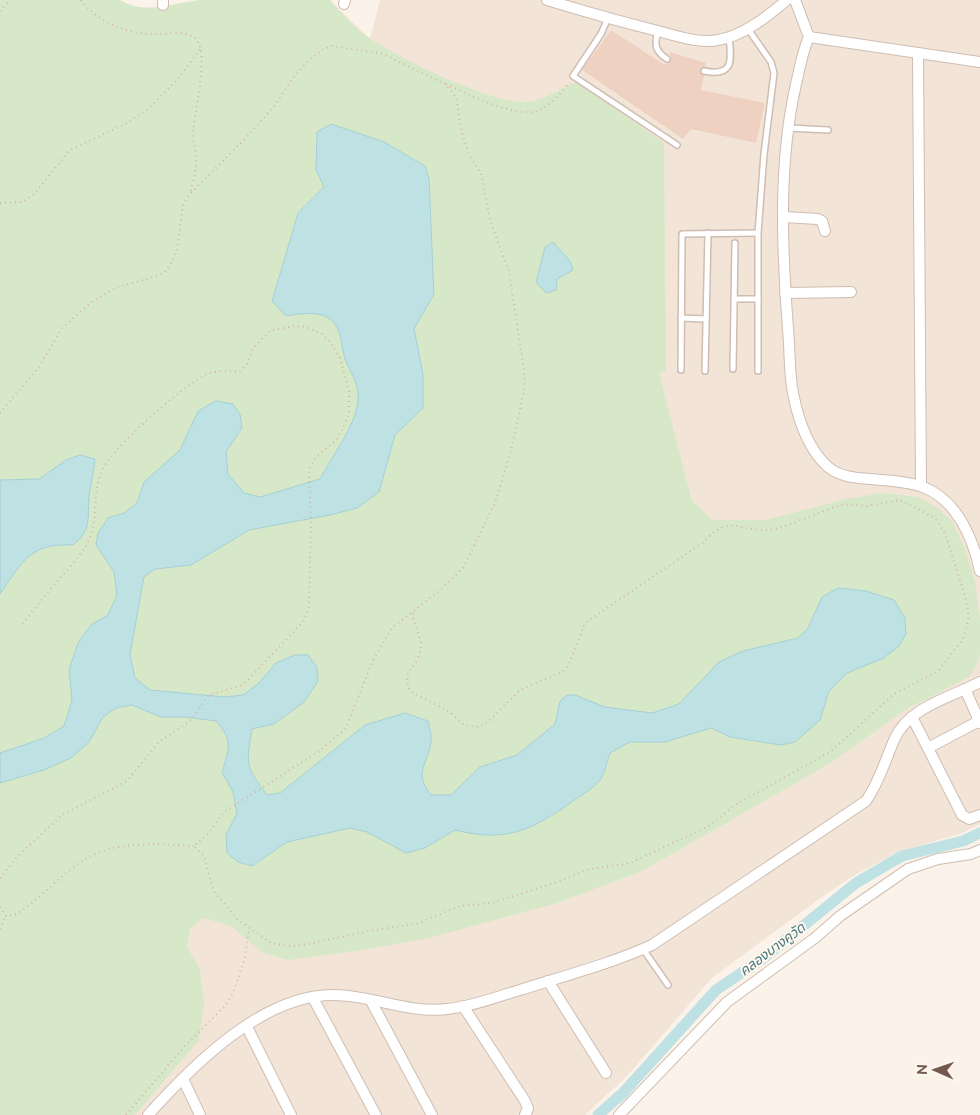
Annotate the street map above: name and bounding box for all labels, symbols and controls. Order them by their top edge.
water label: คลองบางคูวัด [736,919,809,980]
north arrow [910,1045,960,1095]
text: N [914,1064,930,1075]

